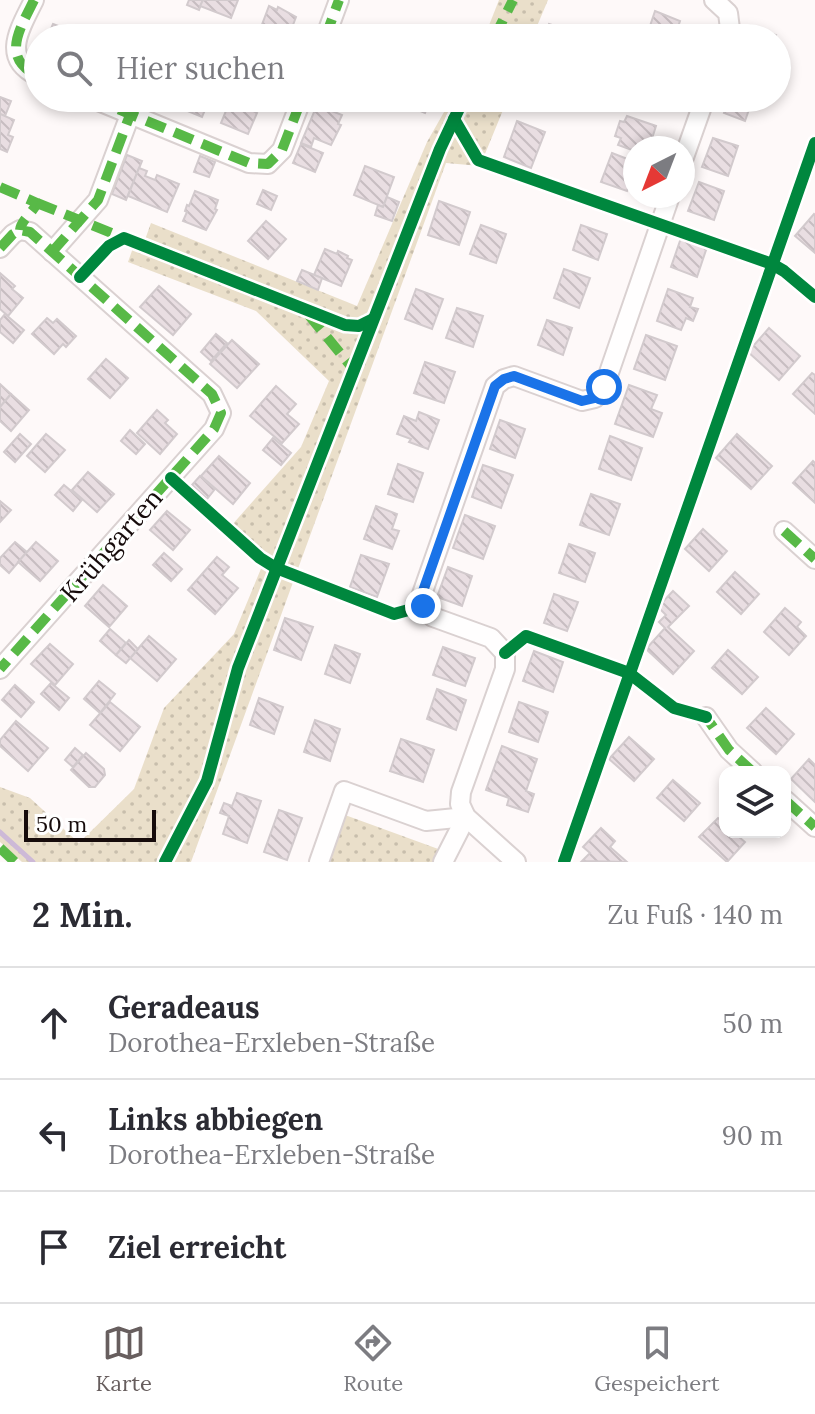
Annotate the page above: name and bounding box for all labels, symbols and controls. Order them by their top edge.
search box [24,24,791,112]
icon: search [52,46,96,90]
text: Hier suchen [116,49,285,87]
north arrow [623,136,695,208]
route start [586,369,622,405]
street label: Krühgarten [53,482,169,608]
route end [405,588,441,624]
map controls [719,766,791,838]
button: layers [719,766,791,838]
scale bar [24,806,156,842]
text: 50 m [36,810,87,838]
text: 2 Min. [32,893,133,936]
text: Zu Fuß · 140 m [608,898,783,931]
text: Geradeaus [108,988,260,1026]
icon: ahead [32,1001,76,1045]
text: 50 m [723,1007,783,1040]
text: Dorothea-Erxleben-Straße [108,1026,435,1059]
text: Links abbiegen [108,1100,323,1138]
icon: left [32,1113,76,1157]
text: 90 m [722,1119,783,1152]
text: Dorothea-Erxleben-Straße [108,1138,435,1171]
icon: arrive [32,1225,76,1269]
text: Ziel erreicht [108,1228,286,1266]
tab: Karte [96,1321,152,1397]
tab: Route [343,1321,403,1397]
tab: Gespeichert [594,1321,719,1397]

